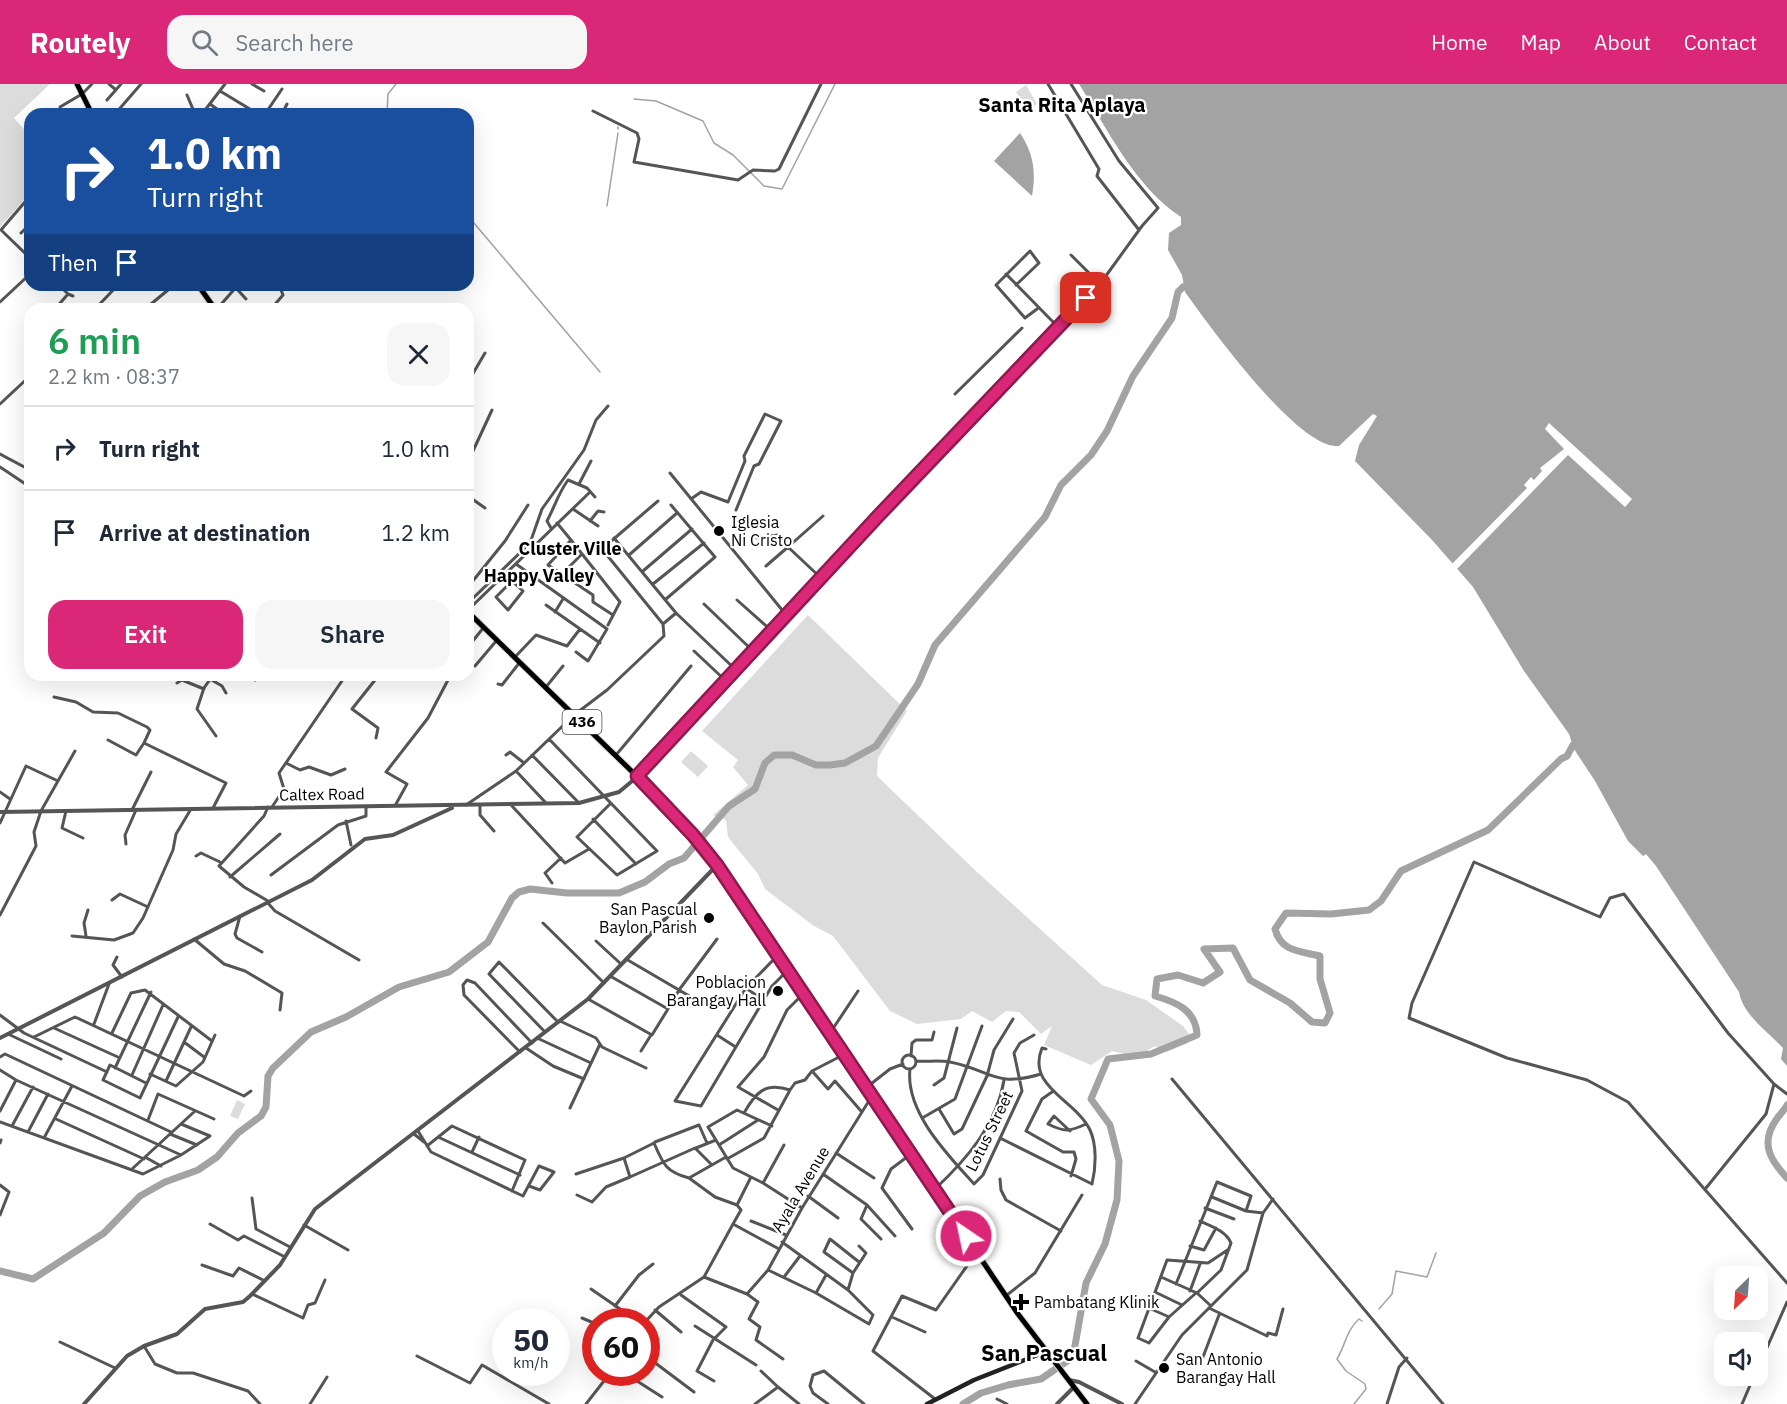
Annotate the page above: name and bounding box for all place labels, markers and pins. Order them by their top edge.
pin [1060,272,1111,323]
place label: Iglesia Ni Cristo [731,512,792,550]
marker: Iglesia Ni Cristo [712,524,726,538]
place label: San Pascual Baylon Parish [599,899,697,937]
marker: San Pascual Baylon Parish [702,911,716,925]
place label: Poblacion Barangay Hall [666,972,766,1010]
marker: Poblacion Barangay Hall [771,984,785,998]
place label: Pambatang Klinik [1034,1292,1160,1312]
marker: Pambatang Klinik [1012,1293,1030,1311]
place label: San Antonio Barangay Hall [1176,1349,1276,1387]
marker: San Antonio Barangay Hall [1157,1361,1171,1375]

